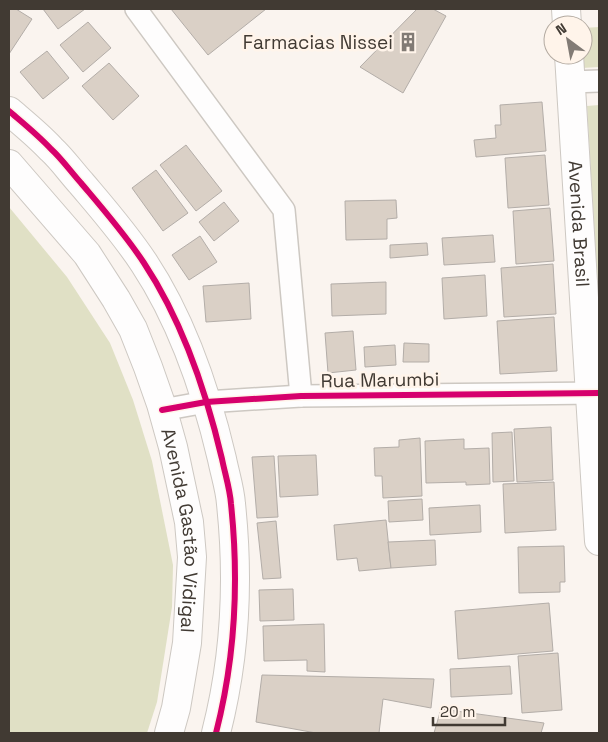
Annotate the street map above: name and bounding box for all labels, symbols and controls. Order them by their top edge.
north arrow [543,15,593,65]
text: N [552,19,570,39]
place label: Farmacias Nissei [243,30,393,55]
building icon: Farmacias Nissei [397,31,419,53]
street label: Avenida Brasil [563,160,596,288]
street label: Rua Marumbi [320,366,440,394]
street label: Avenida Gastão Vidigal [156,425,205,634]
scale bar [433,694,506,726]
text: 20 m [440,702,475,721]

